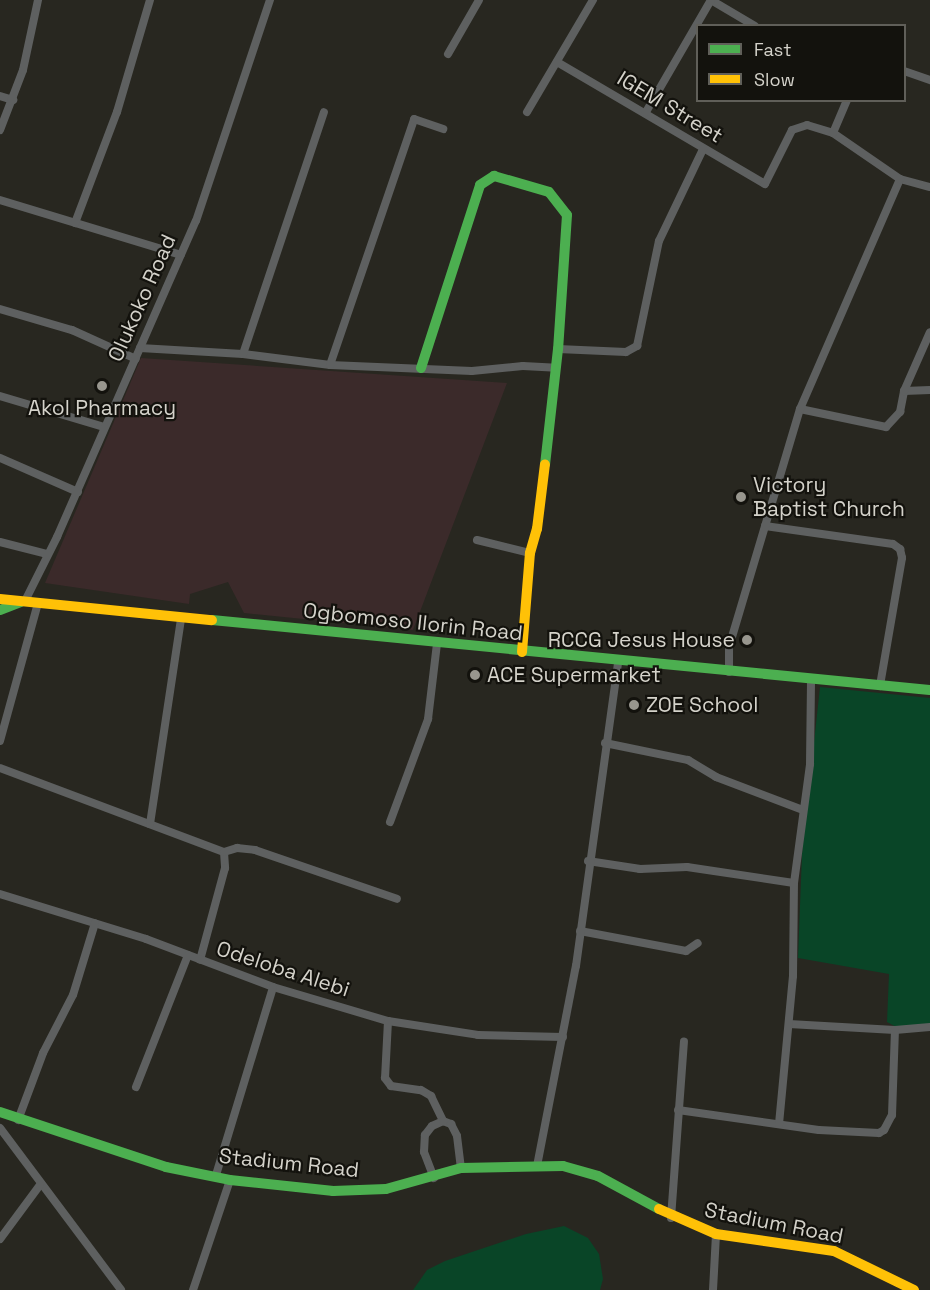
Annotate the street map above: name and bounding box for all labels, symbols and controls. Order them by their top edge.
legend [696,24,906,102]
text: Fast [754,38,791,61]
street label: IGEM Street [613,66,727,148]
text: Slow [754,68,795,91]
street label: Olukoko Road [103,231,181,365]
marker: Akol Pharmacy [95,379,109,393]
place label: Akol Pharmacy [28,395,176,421]
place label: Victory Baptist Church [753,472,905,522]
marker: Victory Baptist Church [734,490,748,504]
street label: Ogbomoso Ilorin Road [302,598,524,646]
place label: RCCG Jesus House [548,627,735,653]
marker: RCCG Jesus House [740,633,754,647]
place label: ACE Supermarket [487,662,661,688]
marker: ACE Supermarket [468,668,482,682]
place label: ZOE School [646,692,758,718]
marker: ZOE School [627,698,641,712]
street label: Odeloba Alebi [213,936,353,1002]
street label: Stadium Road [218,1143,360,1183]
street label: Stadium Road [702,1197,846,1249]

